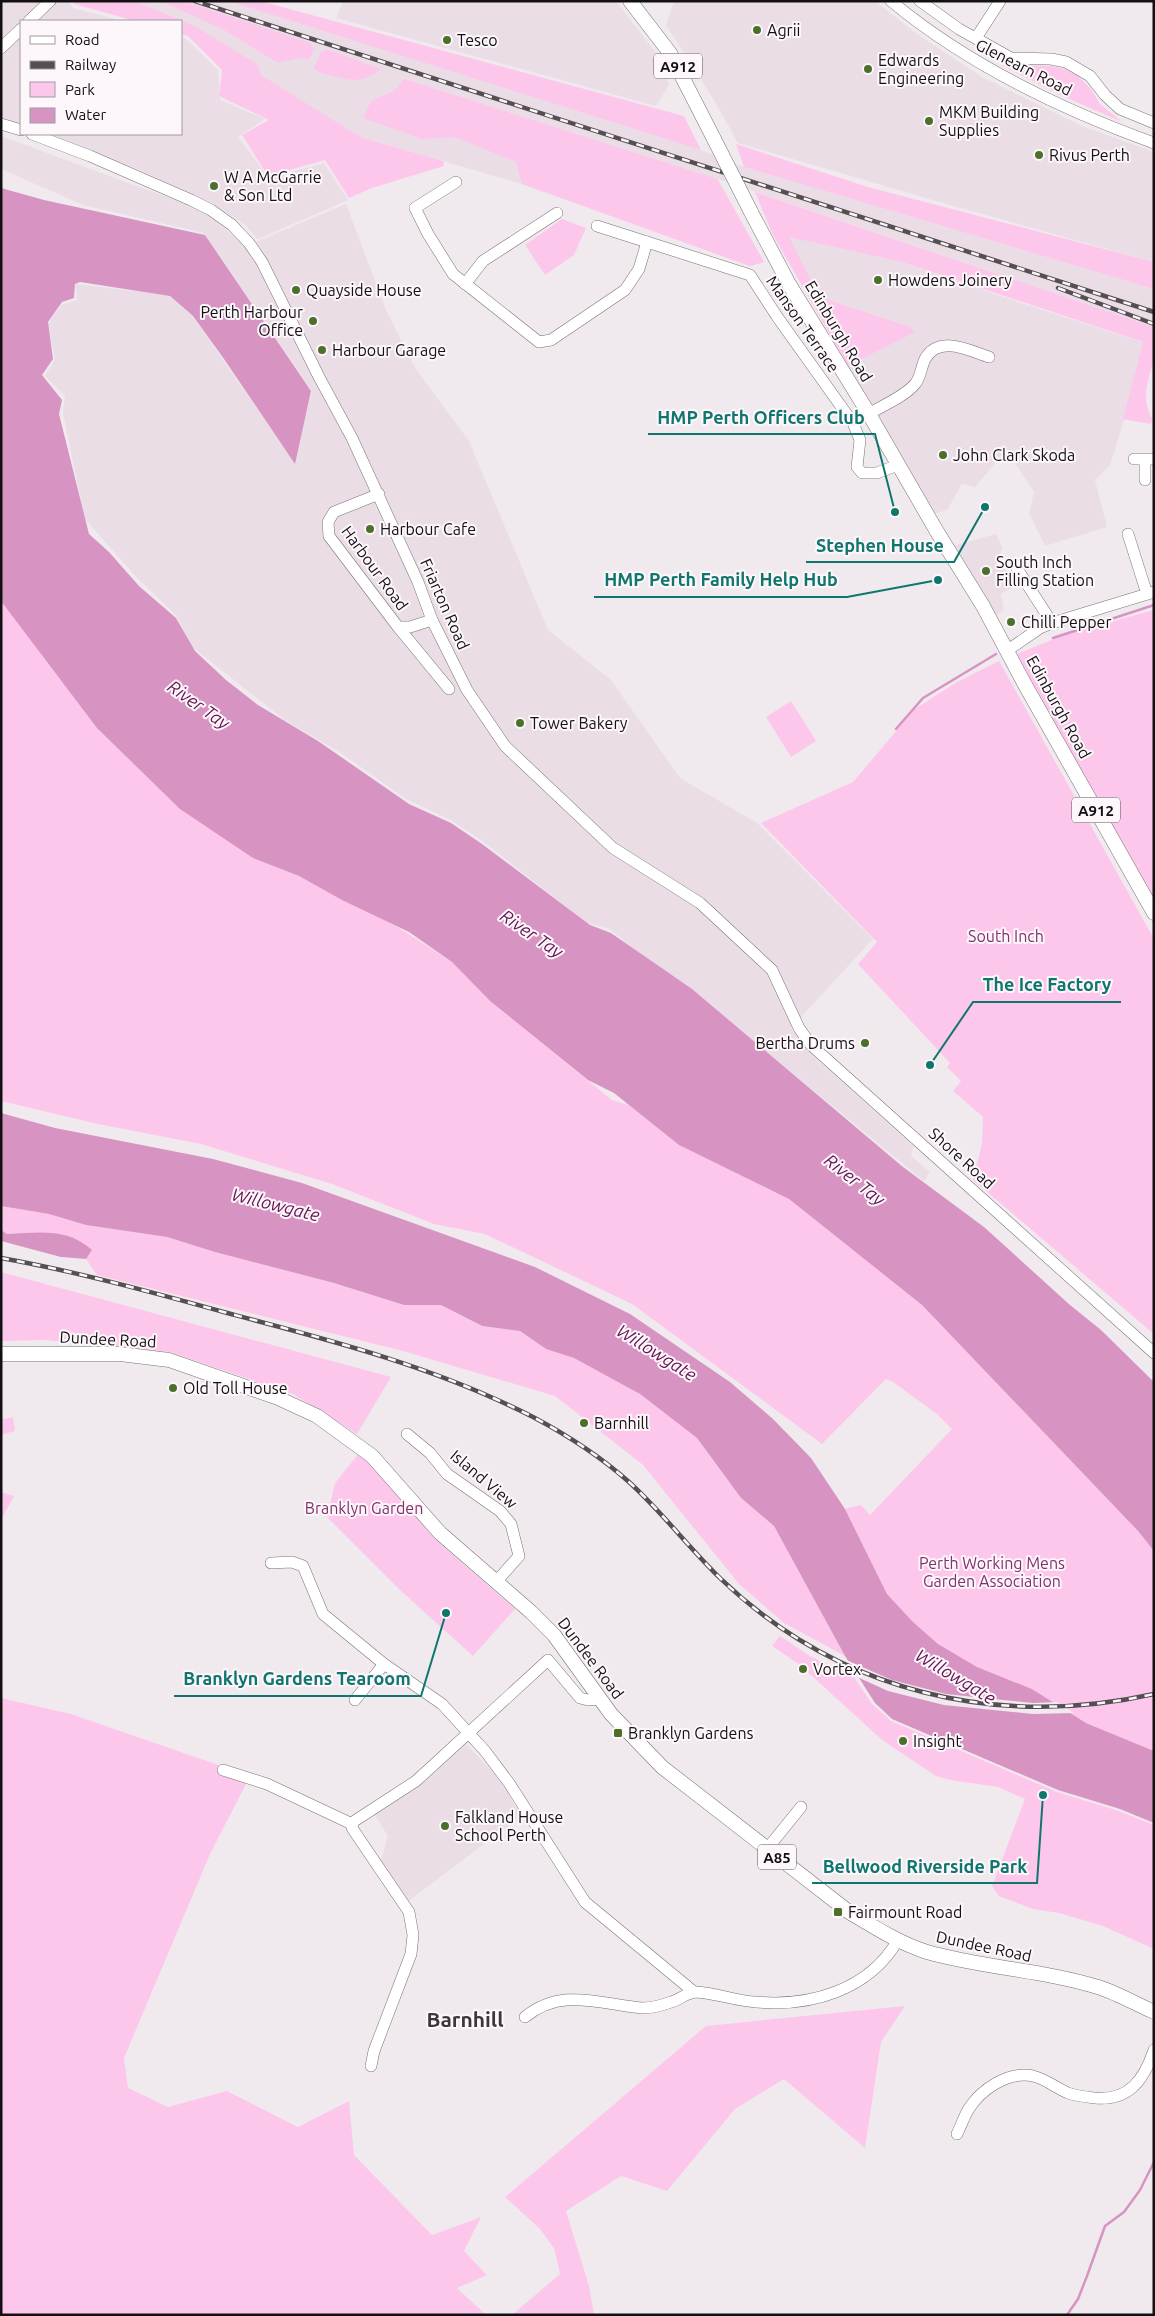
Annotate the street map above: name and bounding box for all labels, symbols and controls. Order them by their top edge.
legend [20,20,182,135]
place label: Agrii [767,21,800,39]
marker: Agrii [751,24,763,36]
text: Road [65,31,100,48]
place label: Tesco [457,31,498,49]
marker: Tesco [441,34,453,46]
street label: Glenearn Road [973,35,1075,99]
place label: Edwards Engineering [878,51,964,87]
road number: A912 [654,54,702,78]
text: Railway [65,56,116,73]
marker: Edwards Engineering [862,63,874,75]
text: Park [65,81,95,98]
place label: MKM Building Supplies [939,103,1039,139]
text: Water [65,106,106,123]
marker: MKM Building Supplies [923,115,935,127]
place label: Rivus Perth [1049,146,1130,164]
marker: Rivus Perth [1033,149,1045,161]
place label: W A McGarrie & Son Ltd [224,168,322,204]
marker: W A McGarrie & Son Ltd [208,180,220,192]
place label: Howdens Joinery [888,271,1012,289]
street label: Manson Terrace [763,272,843,376]
marker: Howdens Joinery [872,274,884,286]
street label: Edinburgh Road [802,277,876,385]
place label: Quayside House [306,281,422,299]
marker: Quayside House [290,284,302,296]
place label: Perth Harbour Office [200,303,303,339]
marker: Perth Harbour Office [307,315,319,327]
place label: Harbour Garage [332,341,446,359]
marker: Harbour Garage [316,344,328,356]
callout: HMP Perth Officers Club [648,401,875,434]
text: HMP Perth Officers Club [657,407,865,427]
place label: John Clark Skoda [953,446,1075,464]
marker: John Clark Skoda [937,449,949,461]
place label: Harbour Cafe [380,520,476,538]
street label: Harbour Road [338,522,412,614]
marker: Harbour Cafe [364,523,376,535]
callout: Stephen House [806,529,954,562]
text: Stephen House [816,535,944,555]
place label: South Inch Filling Station [996,553,1094,589]
street label: Friarton Road [417,556,473,652]
callout: HMP Perth Family Help Hub [594,564,847,597]
marker: South Inch Filling Station [980,565,992,577]
text: HMP Perth Family Help Hub [604,569,838,589]
place label: Chilli Pepper [1021,613,1111,631]
marker: Chilli Pepper [1005,616,1017,628]
street label: Edinburgh Road [1023,653,1095,761]
water label: River Tay [164,675,234,733]
place label: Tower Bakery [530,714,628,732]
marker: Tower Bakery [514,717,526,729]
road number: A912 [1072,798,1120,822]
water label: River Tay [497,905,567,961]
park label: South Inch [968,927,1044,945]
callout: The Ice Factory [973,969,1121,1002]
text: The Ice Factory [983,974,1112,994]
place label: Bertha Drums [755,1034,855,1052]
marker: Bertha Drums [859,1037,871,1049]
street label: Shore Road [925,1124,999,1192]
water label: River Tay [821,1149,890,1209]
water label: Willowgate [230,1183,322,1225]
water label: Willowgate [614,1320,700,1384]
street label: Dundee Road [59,1327,157,1351]
place label: Old Toll House [183,1379,288,1397]
marker: Old Toll House [167,1382,179,1394]
place label: Barnhill [594,1414,649,1432]
marker: Barnhill [578,1417,590,1429]
street label: Island View [447,1446,521,1512]
park label: Branklyn Garden [305,1499,423,1517]
park label: Perth Working Mens Garden Association [919,1554,1065,1590]
street label: Dundee Road [555,1614,627,1702]
water label: Willowgate [912,1644,1000,1708]
place label: Vortex [813,1660,861,1678]
callout: Branklyn Gardens Tearoom [174,1663,421,1696]
marker: Vortex [797,1663,809,1675]
text: Branklyn Gardens Tearoom [183,1668,411,1688]
place label: Branklyn Gardens [628,1724,754,1742]
marker: Branklyn Gardens [612,1727,624,1739]
place label: Insight [913,1732,962,1750]
marker: Insight [897,1735,909,1747]
place label: Falkland House School Perth [455,1808,563,1844]
marker: Falkland House School Perth [439,1820,451,1832]
road number: A85 [758,1844,796,1870]
callout: Bellwood Riverside Park [812,1850,1037,1883]
text: Bellwood Riverside Park [823,1856,1027,1876]
place label: Fairmount Road [848,1903,962,1921]
marker: Fairmount Road [832,1906,844,1918]
street label: Dundee Road [935,1927,1033,1965]
district label: Barnhill [426,2007,504,2031]

